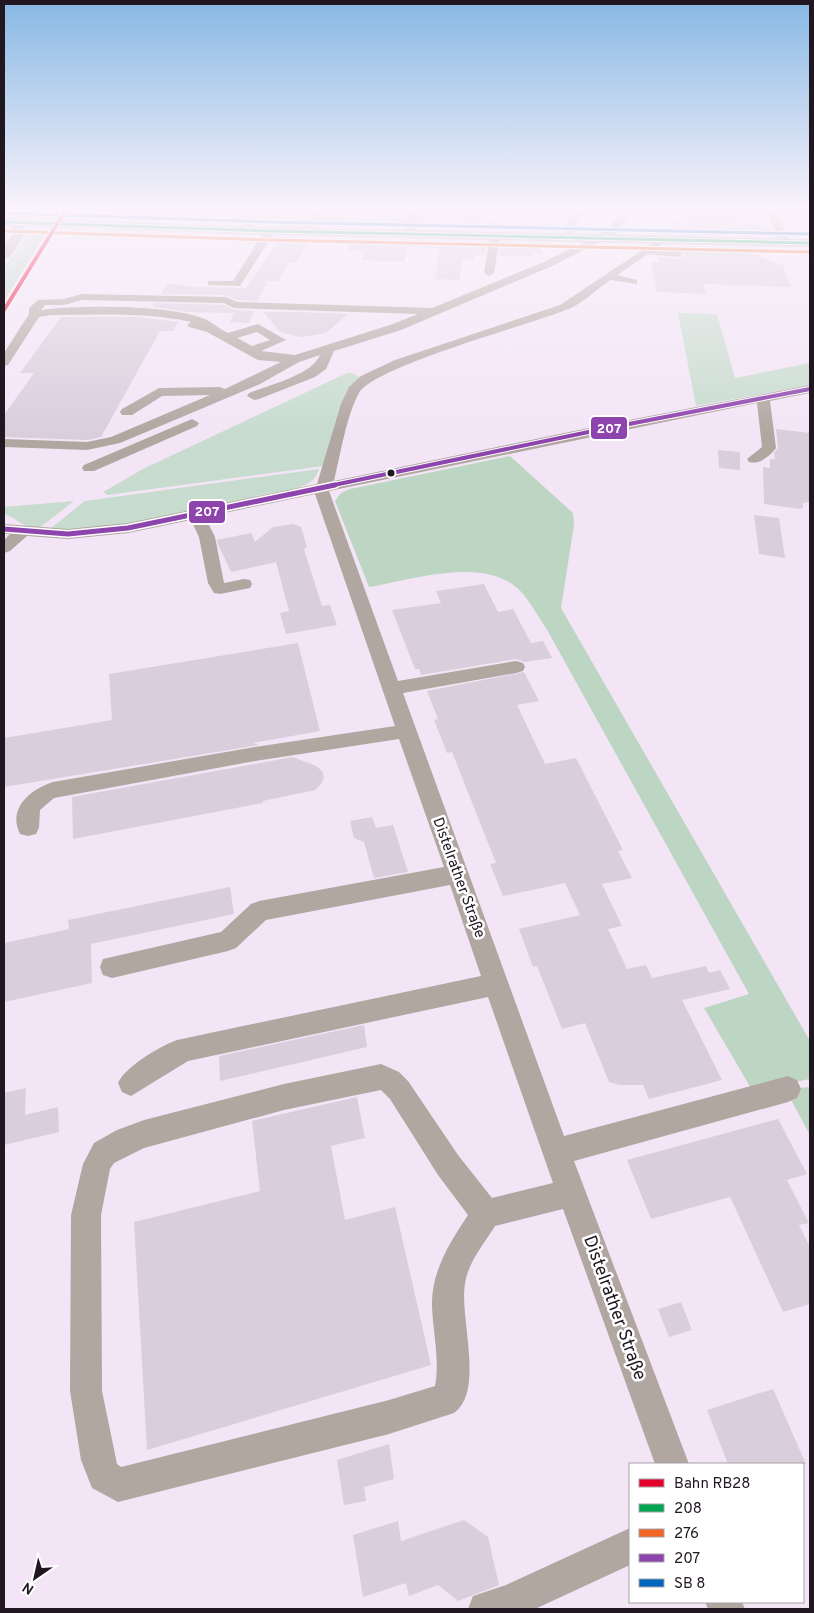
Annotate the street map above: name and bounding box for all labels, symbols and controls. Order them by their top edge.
line badge: 207 [590,416,628,440]
text: 207 [596,421,622,438]
unlabelled marker [386,468,396,478]
line badge: 207 [188,500,226,524]
text: 207 [194,504,220,521]
street label: Distelrather Straße [427,815,489,941]
street label: Distelrather Straße [577,1232,651,1384]
legend [629,1463,804,1603]
text: Bahn RB28 [674,1475,750,1494]
text: 208 [674,1500,702,1519]
text: 276 [674,1525,699,1544]
text: 207 [674,1550,700,1569]
north arrow [10,1553,60,1603]
text: SB 8 [674,1575,706,1594]
text: N [20,1578,37,1597]

